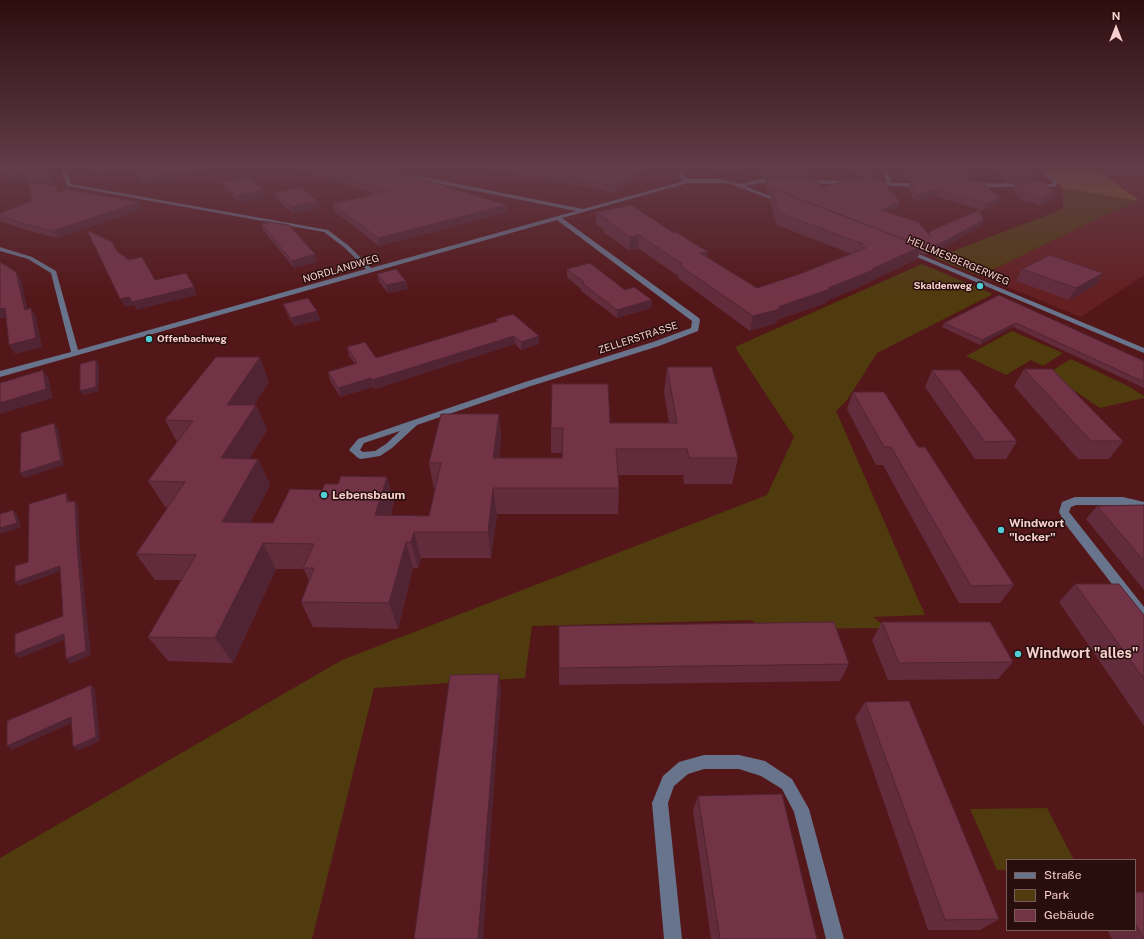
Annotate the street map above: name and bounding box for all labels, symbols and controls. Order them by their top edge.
north arrow [1096,8,1136,48]
text: N [1112,10,1120,22]
street label: HELLMESBERGERWEG [905,234,1011,288]
street label: NORDLANDWEG [301,252,381,286]
place label: Skaldenweg [913,280,972,292]
marker: Skaldenweg [975,281,985,291]
street label: ZELLERSTRASSE [597,319,679,357]
place label: Offenbachweg [157,333,227,345]
marker: Offenbachweg [144,334,154,344]
place label: Lebensbaum [332,488,405,502]
marker: Lebensbaum [319,490,329,500]
place label: Windwort "locker" [1009,516,1064,544]
marker: Windwort "locker" [996,525,1006,535]
place label: Windwort "alles" [1026,646,1138,662]
marker: Windwort "alles" [1013,649,1023,659]
legend [1006,859,1136,931]
text: Straße [1044,868,1081,882]
text: Park [1044,888,1070,902]
text: Gebäude [1044,908,1094,922]

